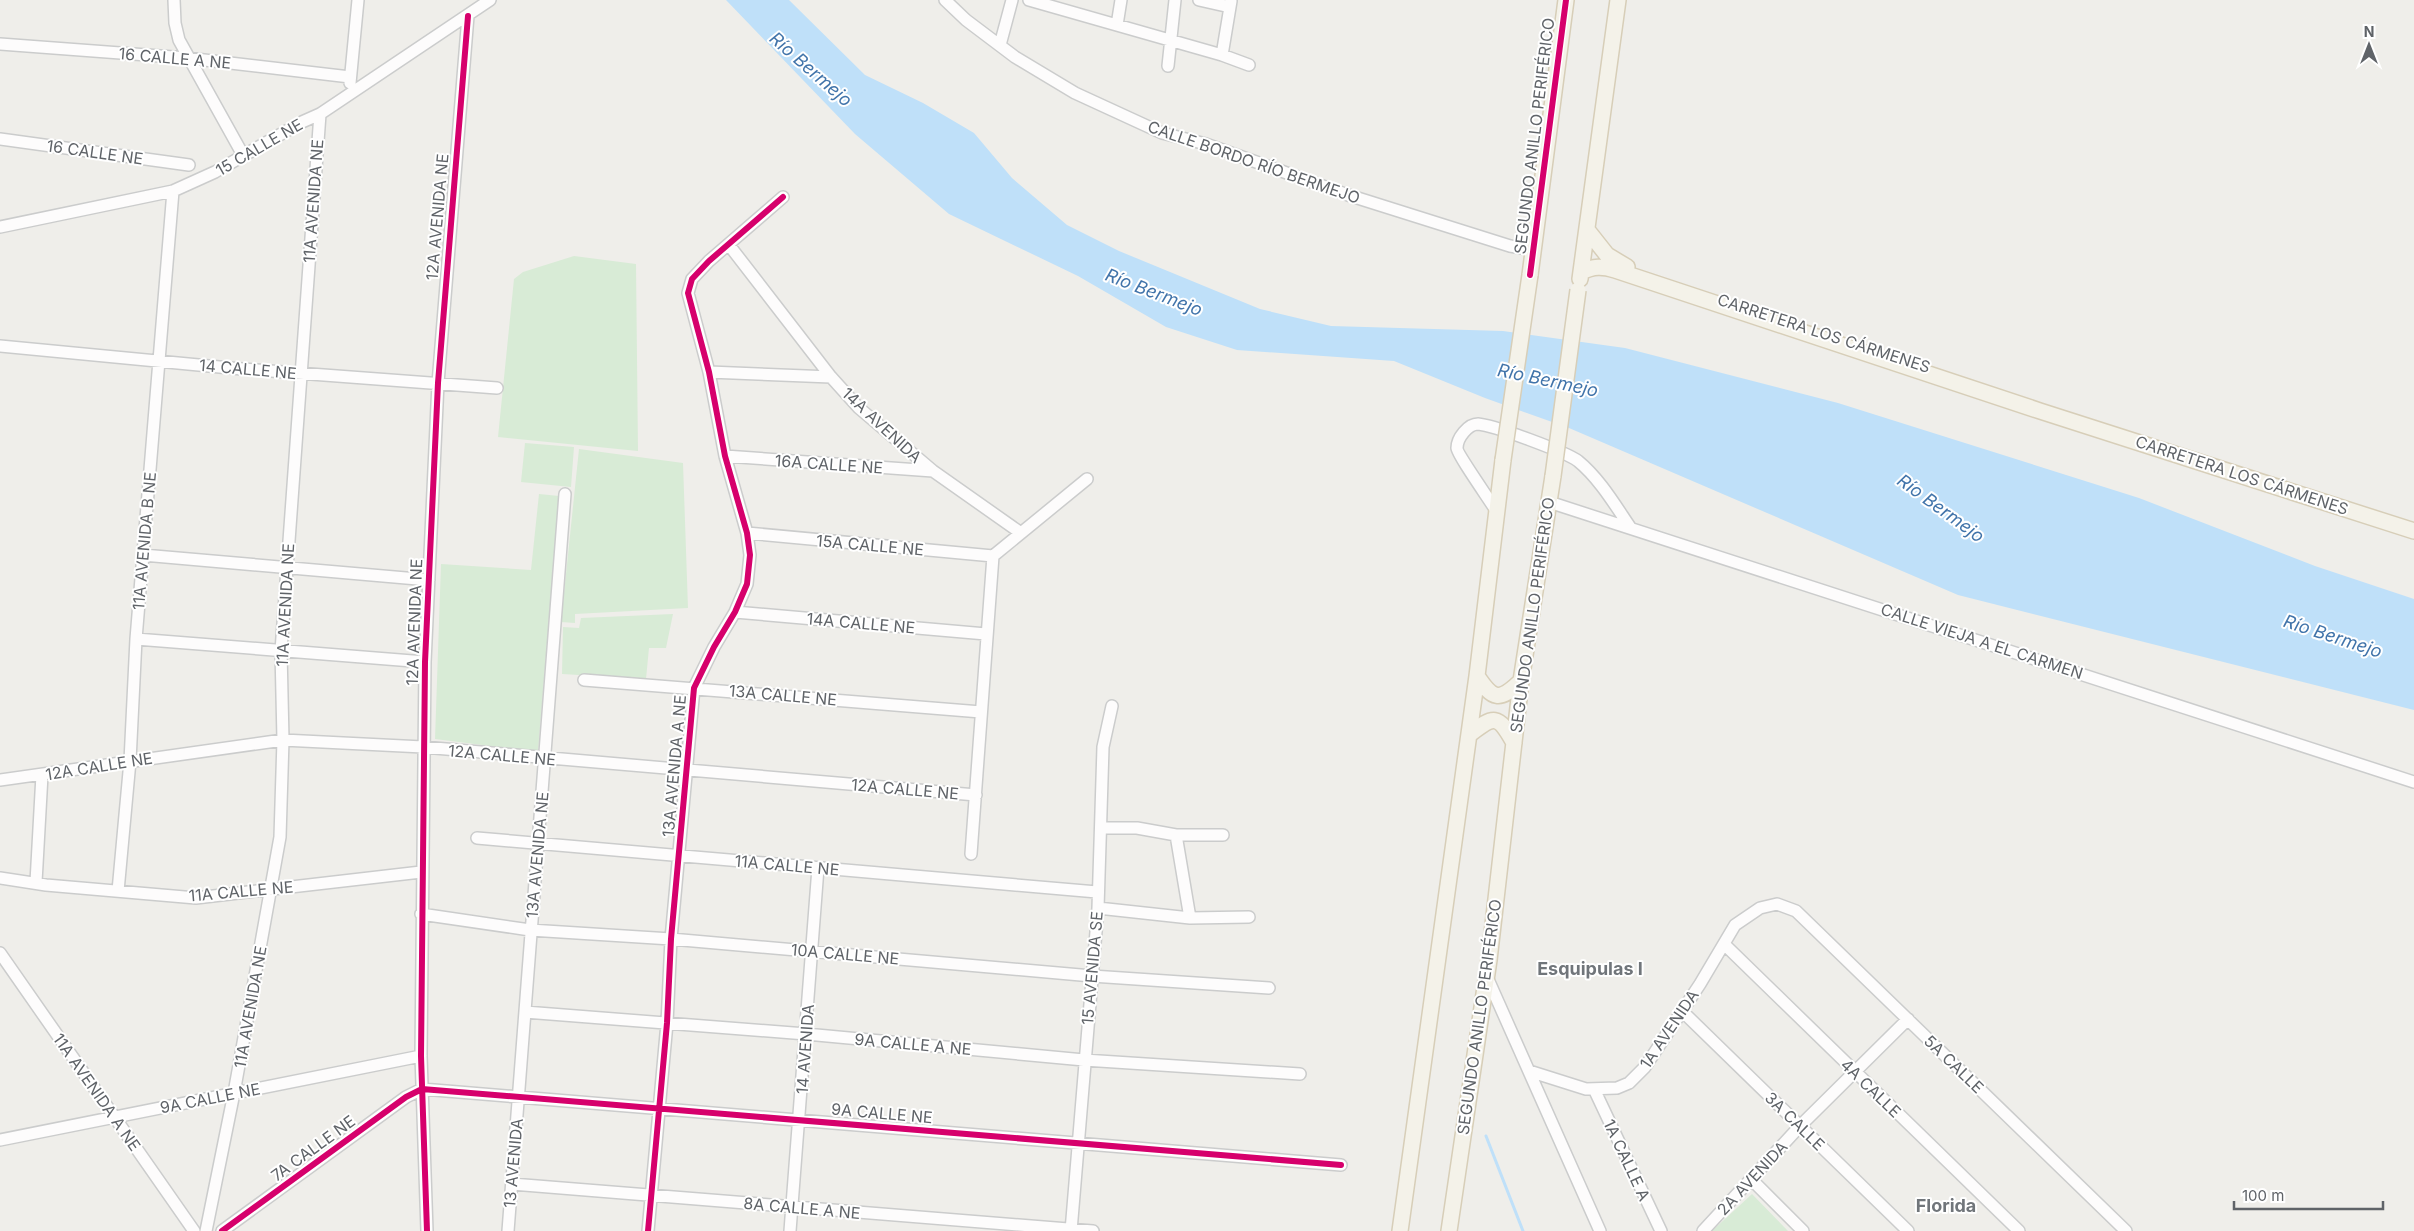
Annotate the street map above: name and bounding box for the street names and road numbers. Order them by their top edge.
street label: SEGUNDO ANILLO PERIFÉRICO [1510,17,1558,255]
street label: 16 CALLE A NE [118,43,232,73]
street label: 15 CALLE NE [212,114,306,180]
street label: CALLE BORDO RÍO BERMEJO [1145,116,1363,208]
street label: 16 CALLE NE [45,135,145,169]
street label: 11A AVENIDA NE [299,139,327,263]
street label: 12A AVENIDA NE [422,153,452,281]
street label: CARRETERA LOS CÁRMENES [1715,289,1933,377]
street label: 14 CALLE NE [198,355,298,383]
street label: 14A AVENIDA [838,383,926,467]
street label: CARRETERA LOS CÁRMENES [2133,431,2351,519]
street label: 16A CALLE NE [774,450,884,478]
street label: 11A AVENIDA B NE [128,471,160,611]
street label: SEGUNDO ANILLO PERIFÉRICO [1506,496,1558,734]
street label: 15A CALLE NE [815,530,925,560]
street label: 11A AVENIDA NE [272,543,298,667]
street label: 12A AVENIDA NE [402,558,426,686]
street label: CALLE VIEJA A EL CARMEN [1878,599,2086,683]
street label: 14A CALLE NE [806,608,916,638]
street label: 13A CALLE NE [728,680,838,710]
street label: 13A AVENIDA A NE [658,694,690,838]
street label: 12A CALLE NE [447,740,557,770]
street label: 12A CALLE NE [44,748,154,784]
street label: 12A CALLE NE [850,774,960,804]
street label: 13A AVENIDA NE [521,791,553,919]
street label: 11A CALLE NE [734,850,840,880]
street label: 11A CALLE NE [188,876,294,906]
street label: SEGUNDO ANILLO PERIFÉRICO [1453,898,1505,1136]
street label: 15 AVENIDA SE [1077,910,1107,1026]
street label: 10A CALLE NE [790,939,900,969]
street label: 11A AVENIDA NE [229,944,271,1070]
street label: 1A AVENIDA [1635,986,1703,1072]
street label: 14 AVENIDA [792,1003,818,1095]
street label: 11A AVENIDA A NE [49,1029,145,1155]
street label: 9A CALLE A NE [854,1029,972,1059]
street label: 5A CALLE [1920,1031,1988,1097]
street label: 4A CALLE [1837,1054,1905,1122]
street label: 9A CALLE NE [158,1078,262,1118]
street label: 3A CALLE [1761,1088,1829,1154]
street label: 9A CALLE NE [830,1099,934,1127]
street label: 7A CALLE NE [267,1111,359,1185]
street label: 1A CALLE A [1599,1116,1655,1204]
street label: 13 AVENIDA [499,1117,527,1209]
street label: 2A AVENIDA [1713,1137,1791,1219]
street label: 8A CALLE A NE [743,1193,861,1223]

